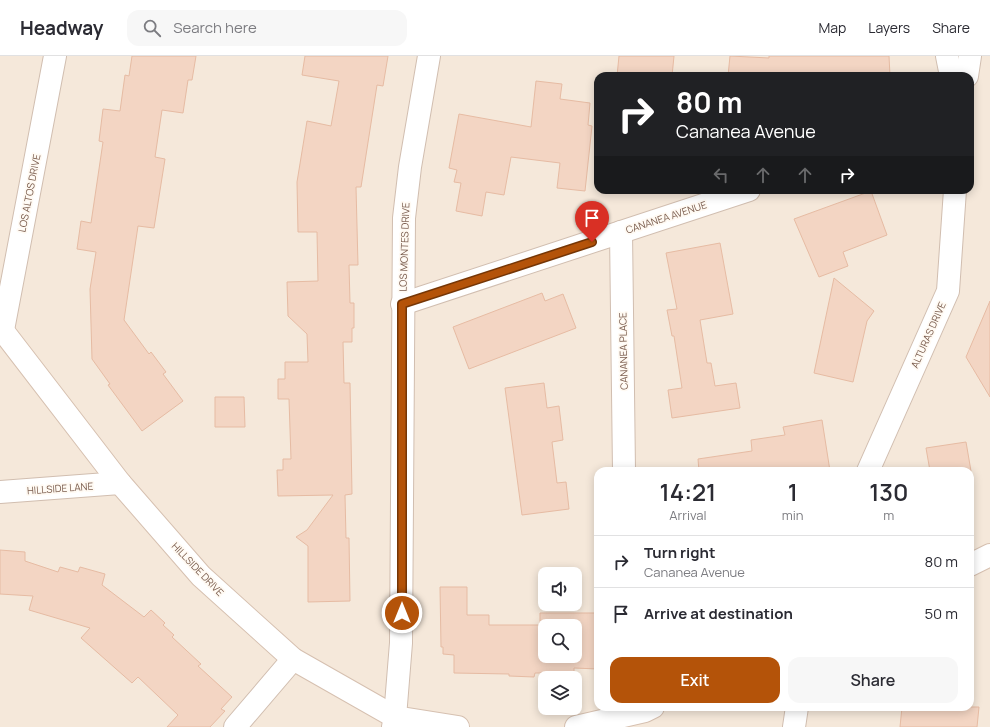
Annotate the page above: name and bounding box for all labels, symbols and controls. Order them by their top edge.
search box [127,10,407,46]
text: Headway [20,15,103,41]
icon: search [141,17,163,39]
text: Search here [173,17,257,38]
text: Map [818,18,846,37]
text: Layers [868,18,910,37]
text: Share [932,18,970,37]
text: 80 m [676,83,742,121]
icon: right [610,88,662,140]
text: Cananea Avenue [676,119,816,143]
street label: LOS ALTOS DRIVE [15,152,43,233]
icon: left [710,164,732,186]
icon: ahead [752,164,774,186]
icon: ahead [794,164,816,186]
icon: right [836,164,858,186]
street label: CANANEA AVENUE [624,197,709,237]
pin [575,201,609,242]
street label: LOS MONTES DRIVE [395,202,413,292]
icon: arrive [581,207,603,229]
street label: ALTURAS DRIVE [907,299,949,370]
street label: CANANEA PLACE [615,312,631,390]
text: 14:21 [660,475,716,508]
text: 1 [788,475,798,508]
text: 130 [869,475,908,508]
street label: HILLSIDE LANE [26,479,94,497]
text: Arrival [669,506,706,524]
text: min [782,506,804,524]
text: m [883,506,894,524]
street label: HILLSIDE DRIVE [169,539,227,599]
text: Turn right [644,542,715,563]
icon: right [610,551,632,573]
text: 80 m [924,551,958,572]
text: Cananea Avenue [644,563,745,581]
map controls [538,567,582,715]
button: sound [538,567,582,611]
position arrow [381,592,423,634]
icon: arrive [610,603,632,625]
text: Arrive at destination [644,603,793,624]
text: 50 m [924,603,958,624]
button: search [538,619,582,663]
button: Exit [610,657,780,703]
button: Share [788,657,958,703]
button: layers [538,671,582,715]

